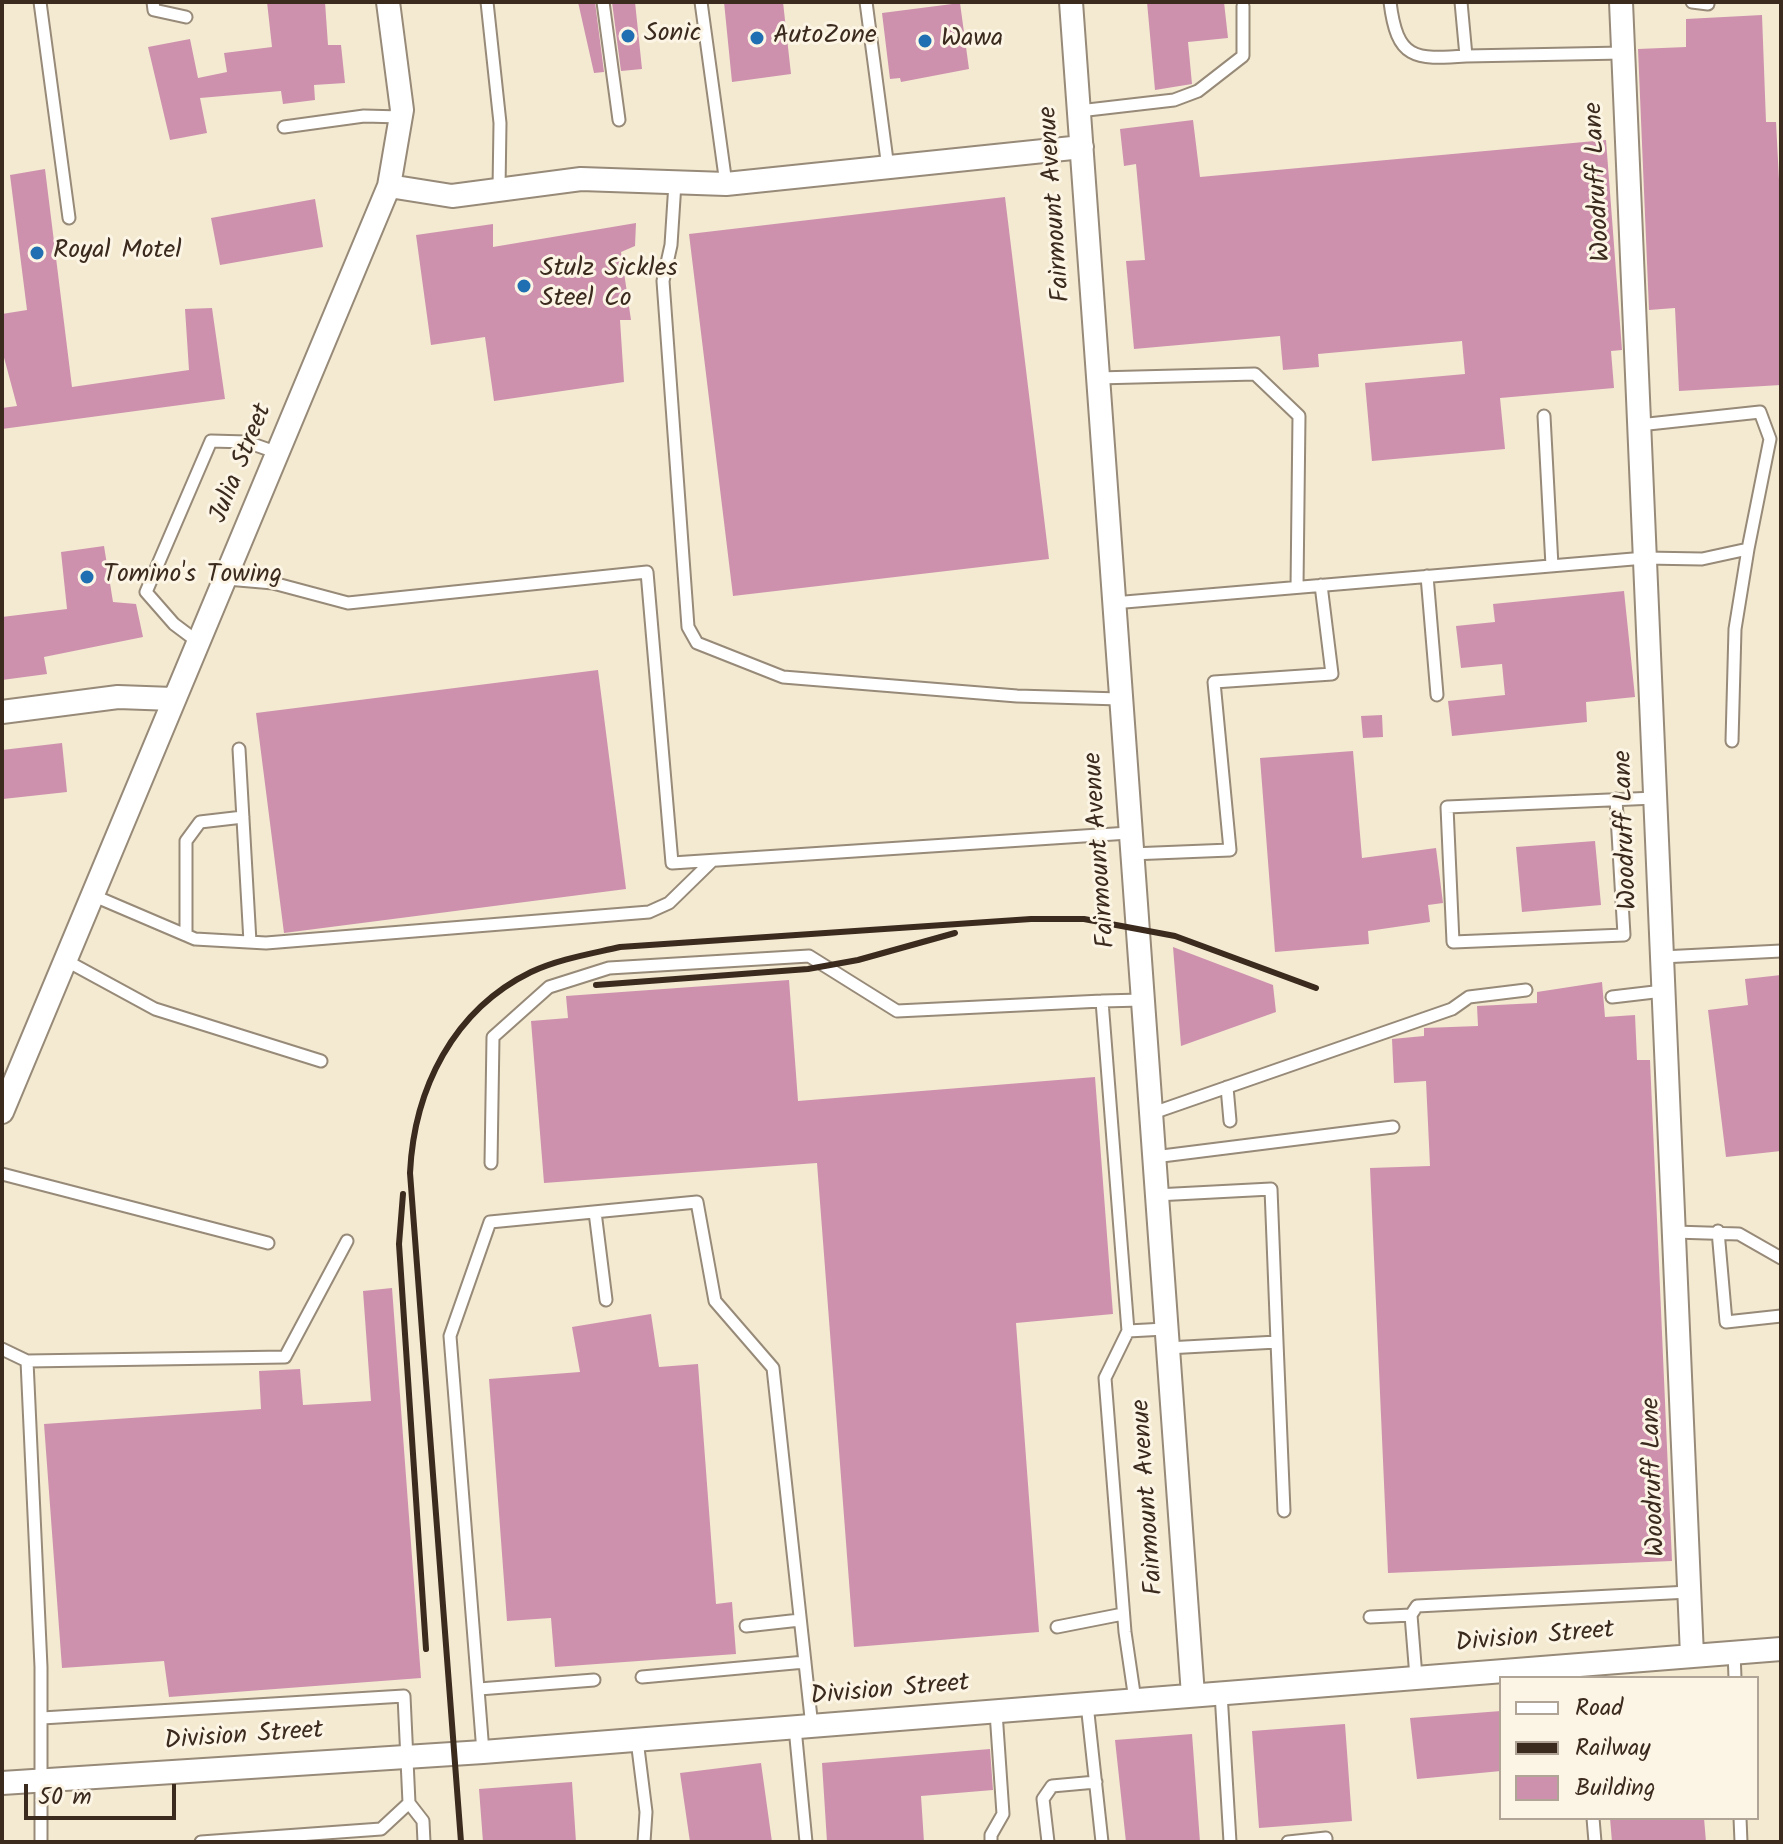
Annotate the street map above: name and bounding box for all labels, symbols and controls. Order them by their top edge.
place label: Sonic [644,20,701,52]
place label: AutoZone [773,22,877,54]
place label: Wawa [941,25,1003,57]
marker: Sonic [619,27,637,45]
marker: AutoZone [748,29,766,47]
marker: Wawa [916,32,934,50]
street label: Woodruff Lane [1580,101,1620,263]
street label: Fairmount Avenue [1035,105,1079,303]
place label: Royal Motel [53,237,182,269]
marker: Royal Motel [28,244,46,262]
place label: Stulz Sickles Steel Co [540,255,678,316]
marker: Stulz Sickles Steel Co [515,277,533,295]
street label: Julia Street [205,400,281,528]
place label: Tomino's Towing [103,561,282,593]
marker: Tomino's Towing [78,568,96,586]
street label: Woodruff Lane [1610,750,1646,910]
street label: Fairmount Avenue [1080,751,1124,949]
street label: Woodruff Lane [1638,1397,1674,1557]
street label: Fairmount Avenue [1128,1398,1172,1596]
street label: Division Street [1454,1617,1616,1661]
street label: Division Street [809,1670,971,1714]
legend [1499,1676,1759,1820]
text: Road [1575,1689,1623,1728]
street label: Division Street [163,1717,325,1759]
text: Railway [1575,1729,1651,1768]
scale bar [28,1768,180,1818]
text: Building [1575,1769,1655,1808]
text: 50 m [38,1778,92,1817]

